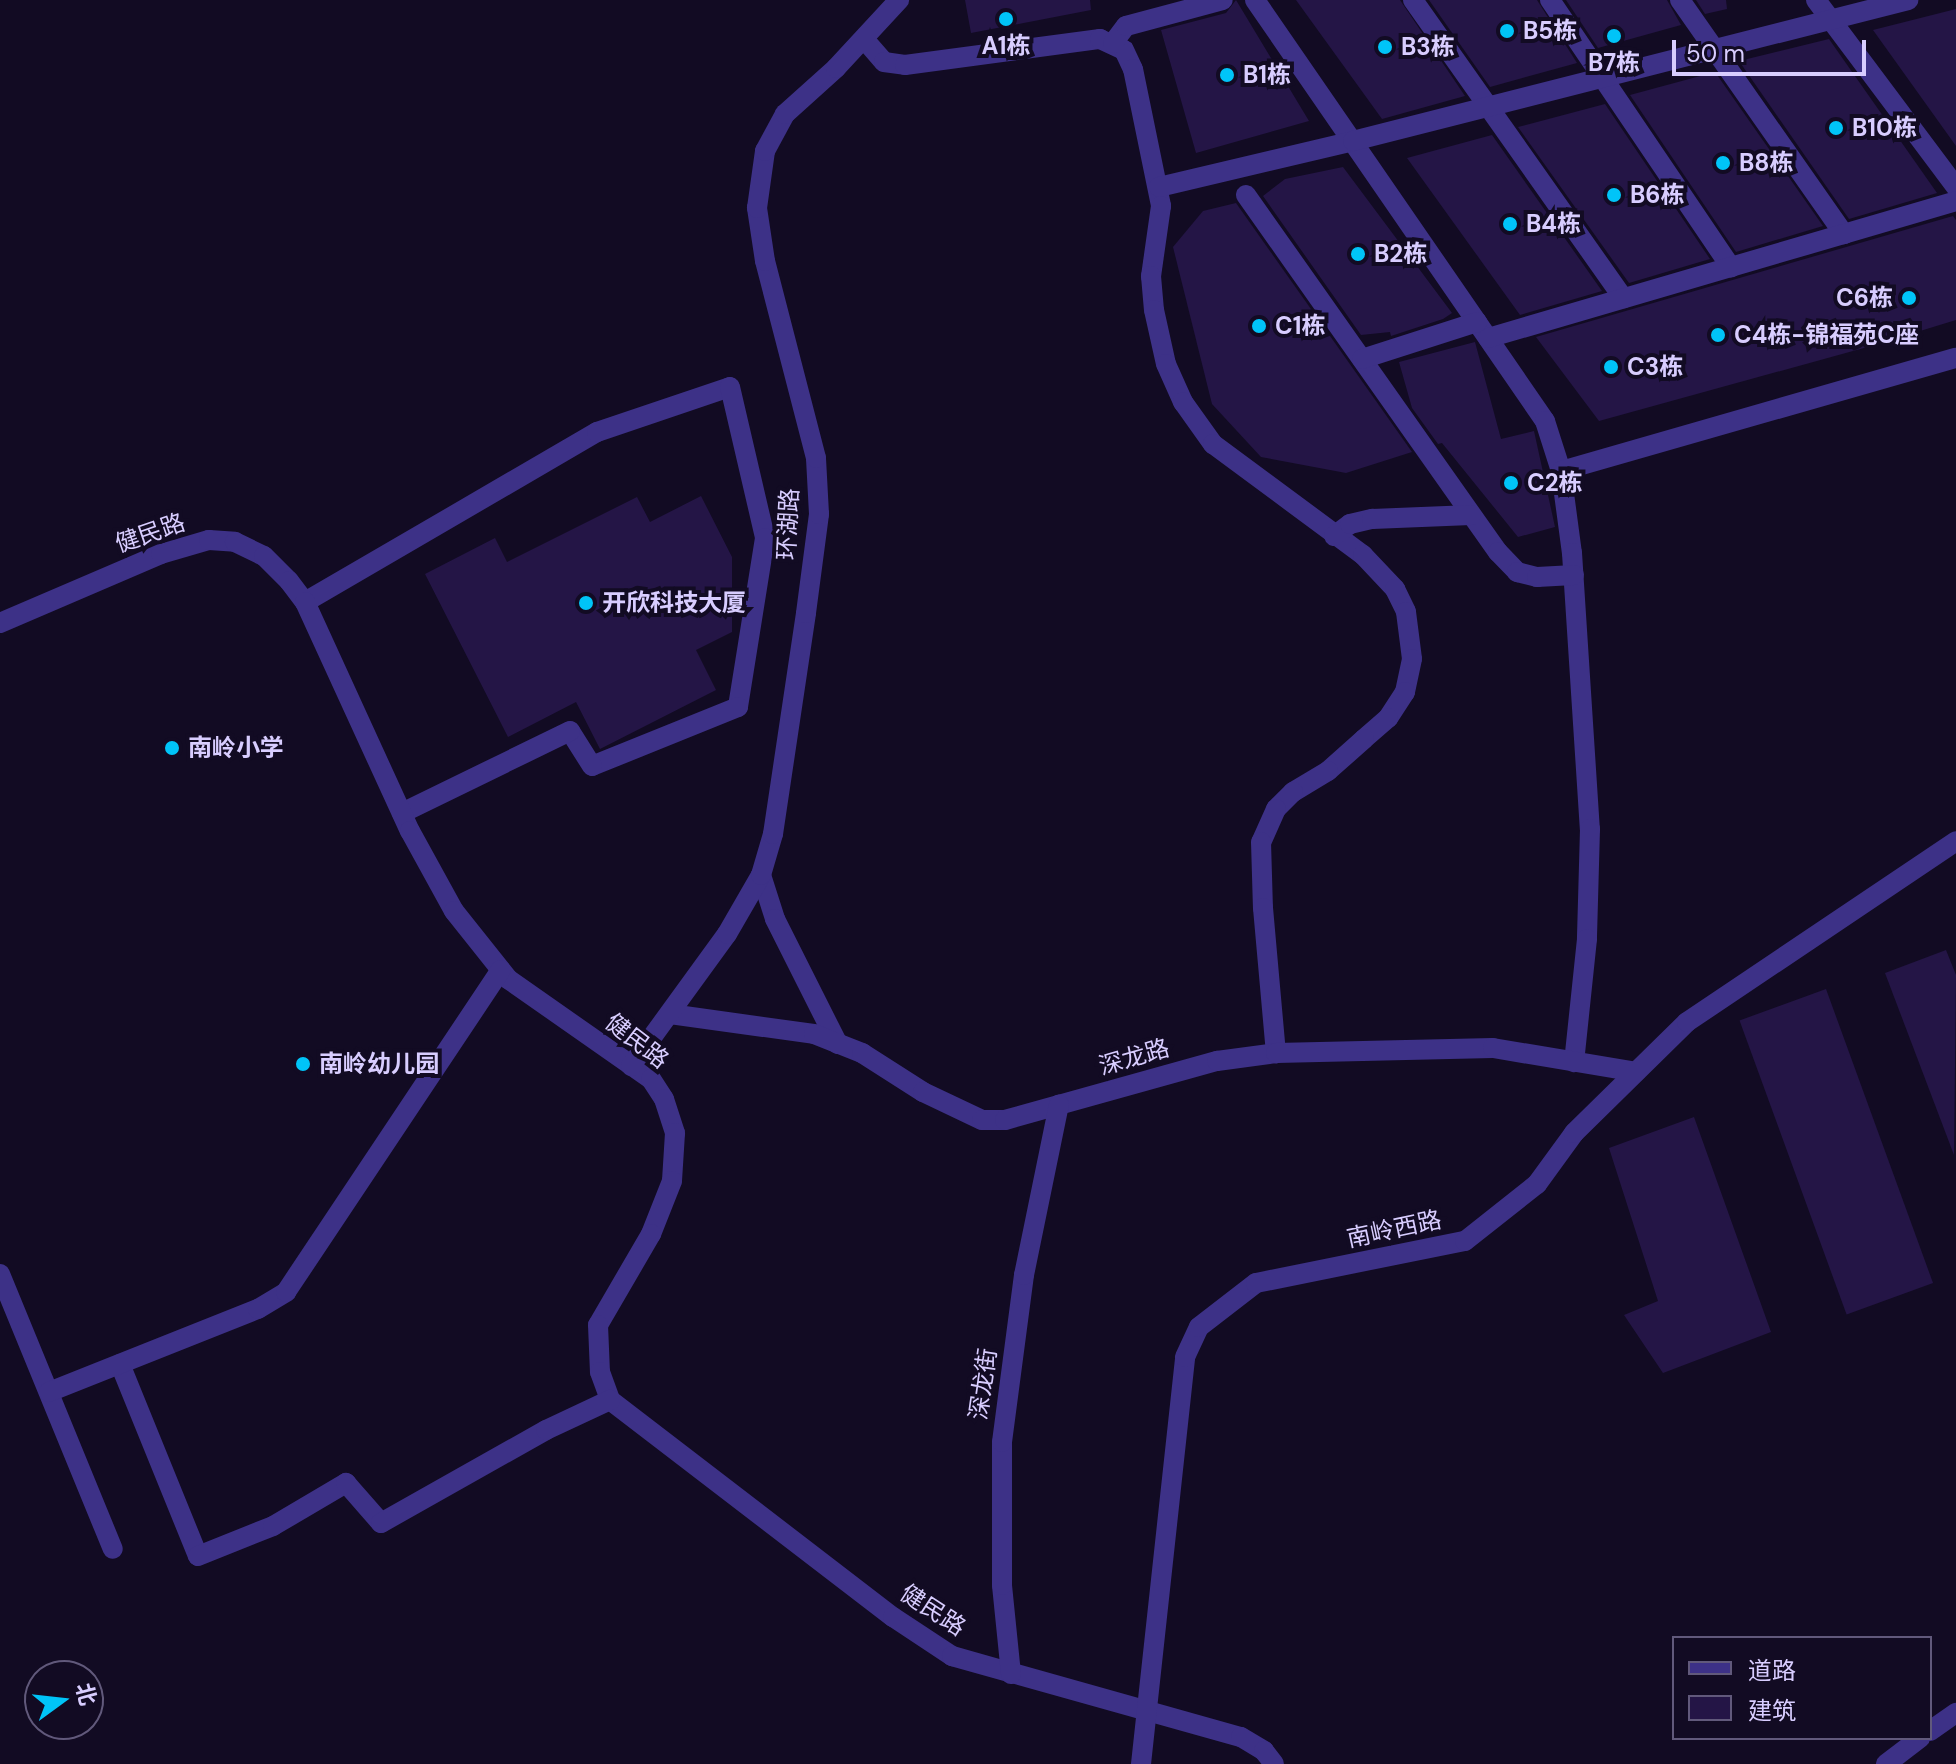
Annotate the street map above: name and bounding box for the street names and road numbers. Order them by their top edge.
street label: 环湖路 [772,487,804,561]
street label: 健民路 [111,508,189,558]
street label: 健民路 [600,1007,674,1075]
street label: 深龙路 [1095,1033,1173,1081]
street label: 南岭西路 [1344,1205,1444,1253]
street label: 深龙街 [964,1346,1002,1422]
street label: 健民路 [895,1578,971,1642]

